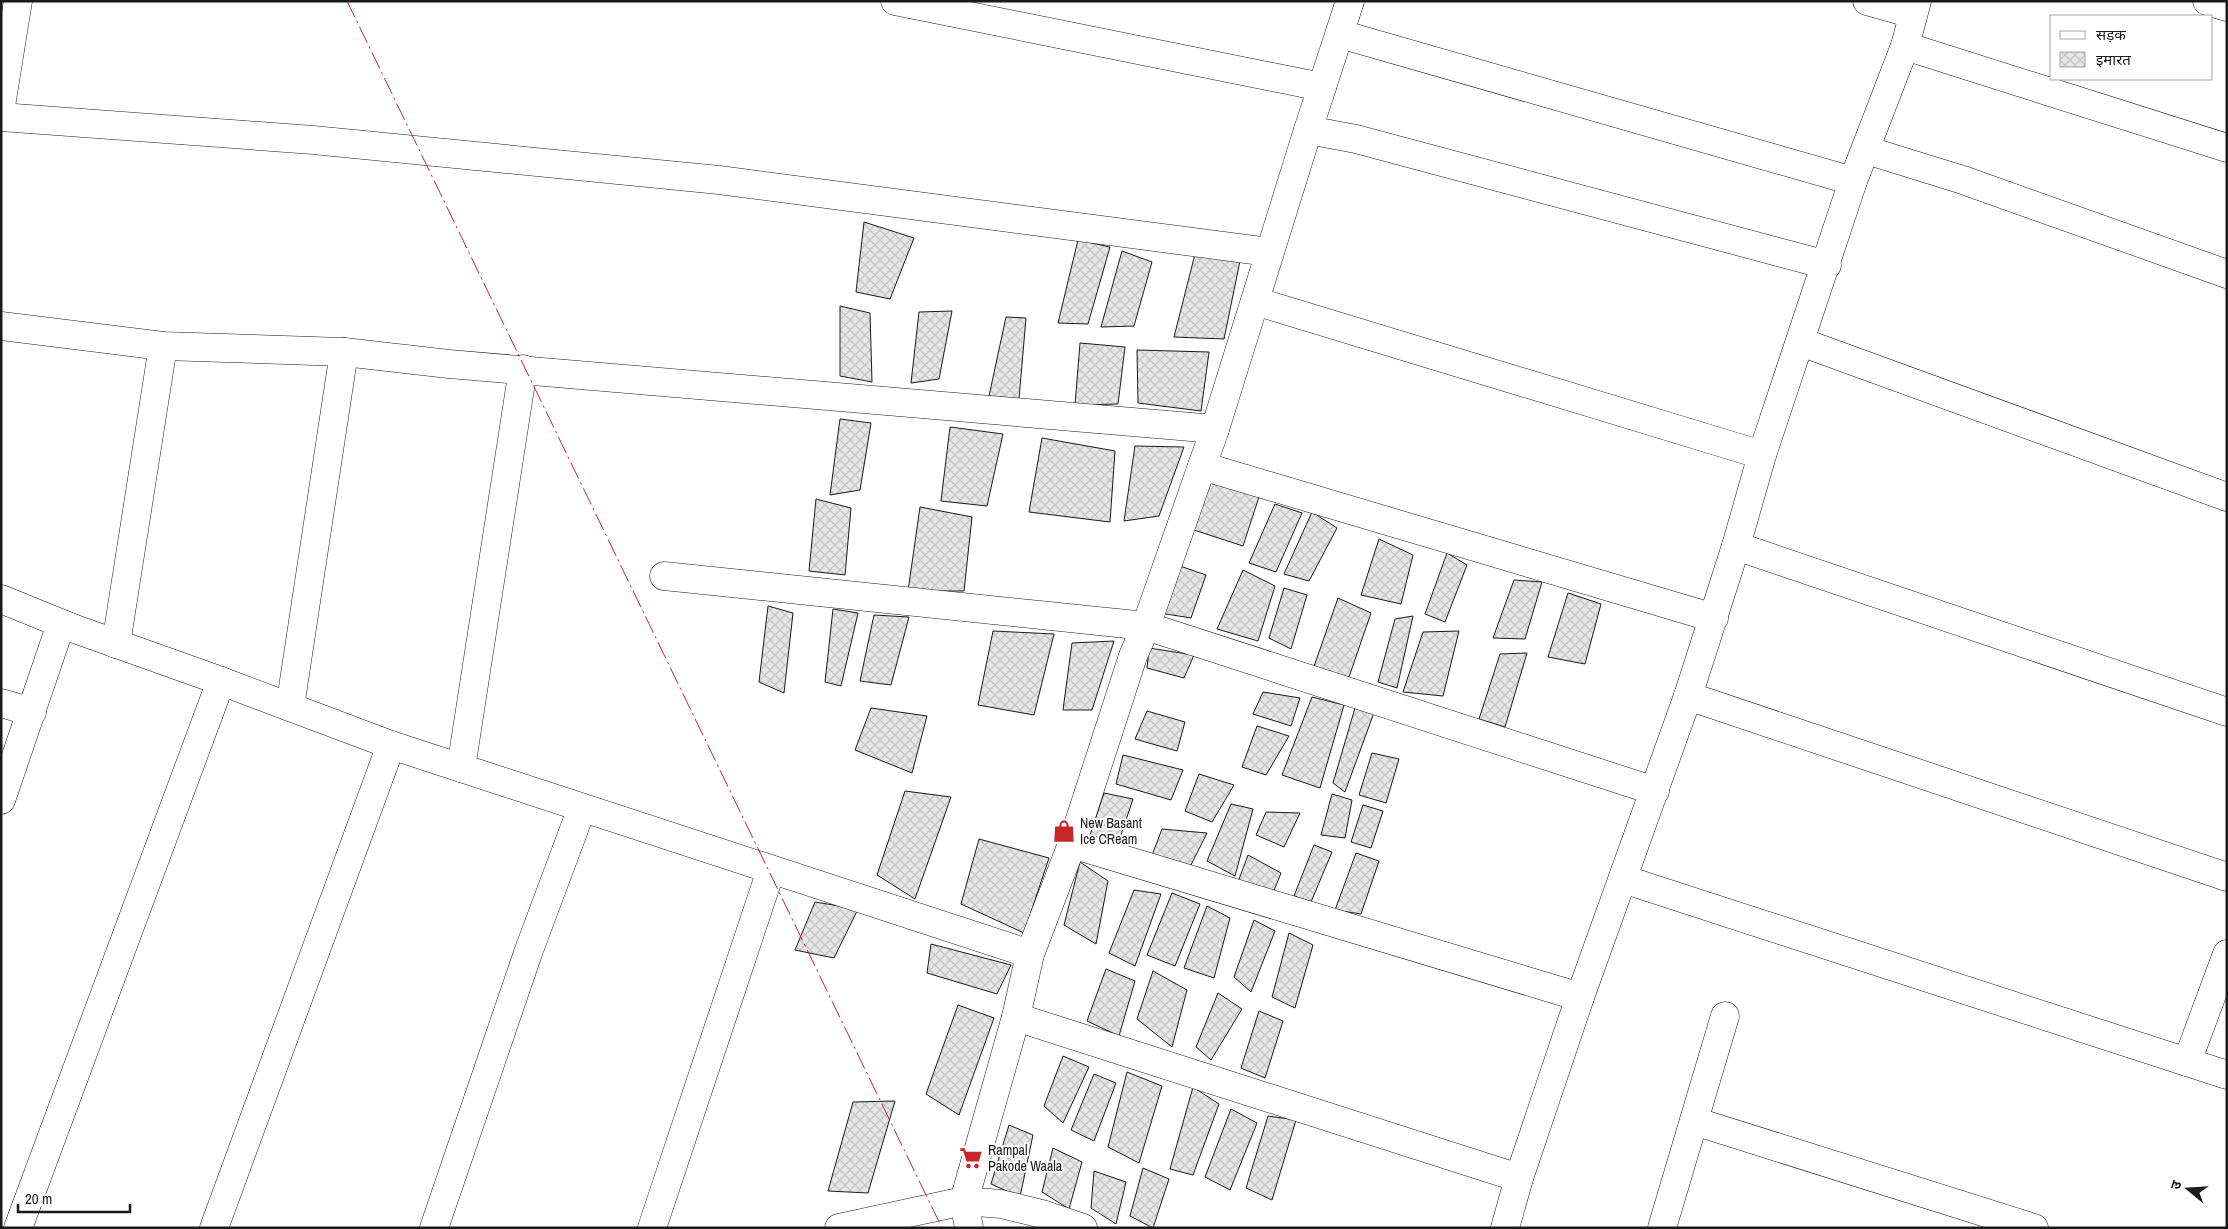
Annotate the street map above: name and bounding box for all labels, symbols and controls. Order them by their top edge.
legend [2050,15,2213,80]
text: सड़क [2096,24,2126,45]
text: इमारत [2096,49,2131,70]
place label: New Basant Ice CReam [1080,814,1142,848]
shop icon: New Basant Ice CReam [1051,818,1077,844]
place label: Rampal Pakode Waala [988,1141,1063,1175]
supermarket icon: Rampal Pakode Waala [958,1145,984,1171]
north arrow [2163,1164,2213,1214]
text: उ [2166,1178,2186,1192]
scale bar [18,1182,130,1214]
text: 20 m [25,1188,52,1209]

